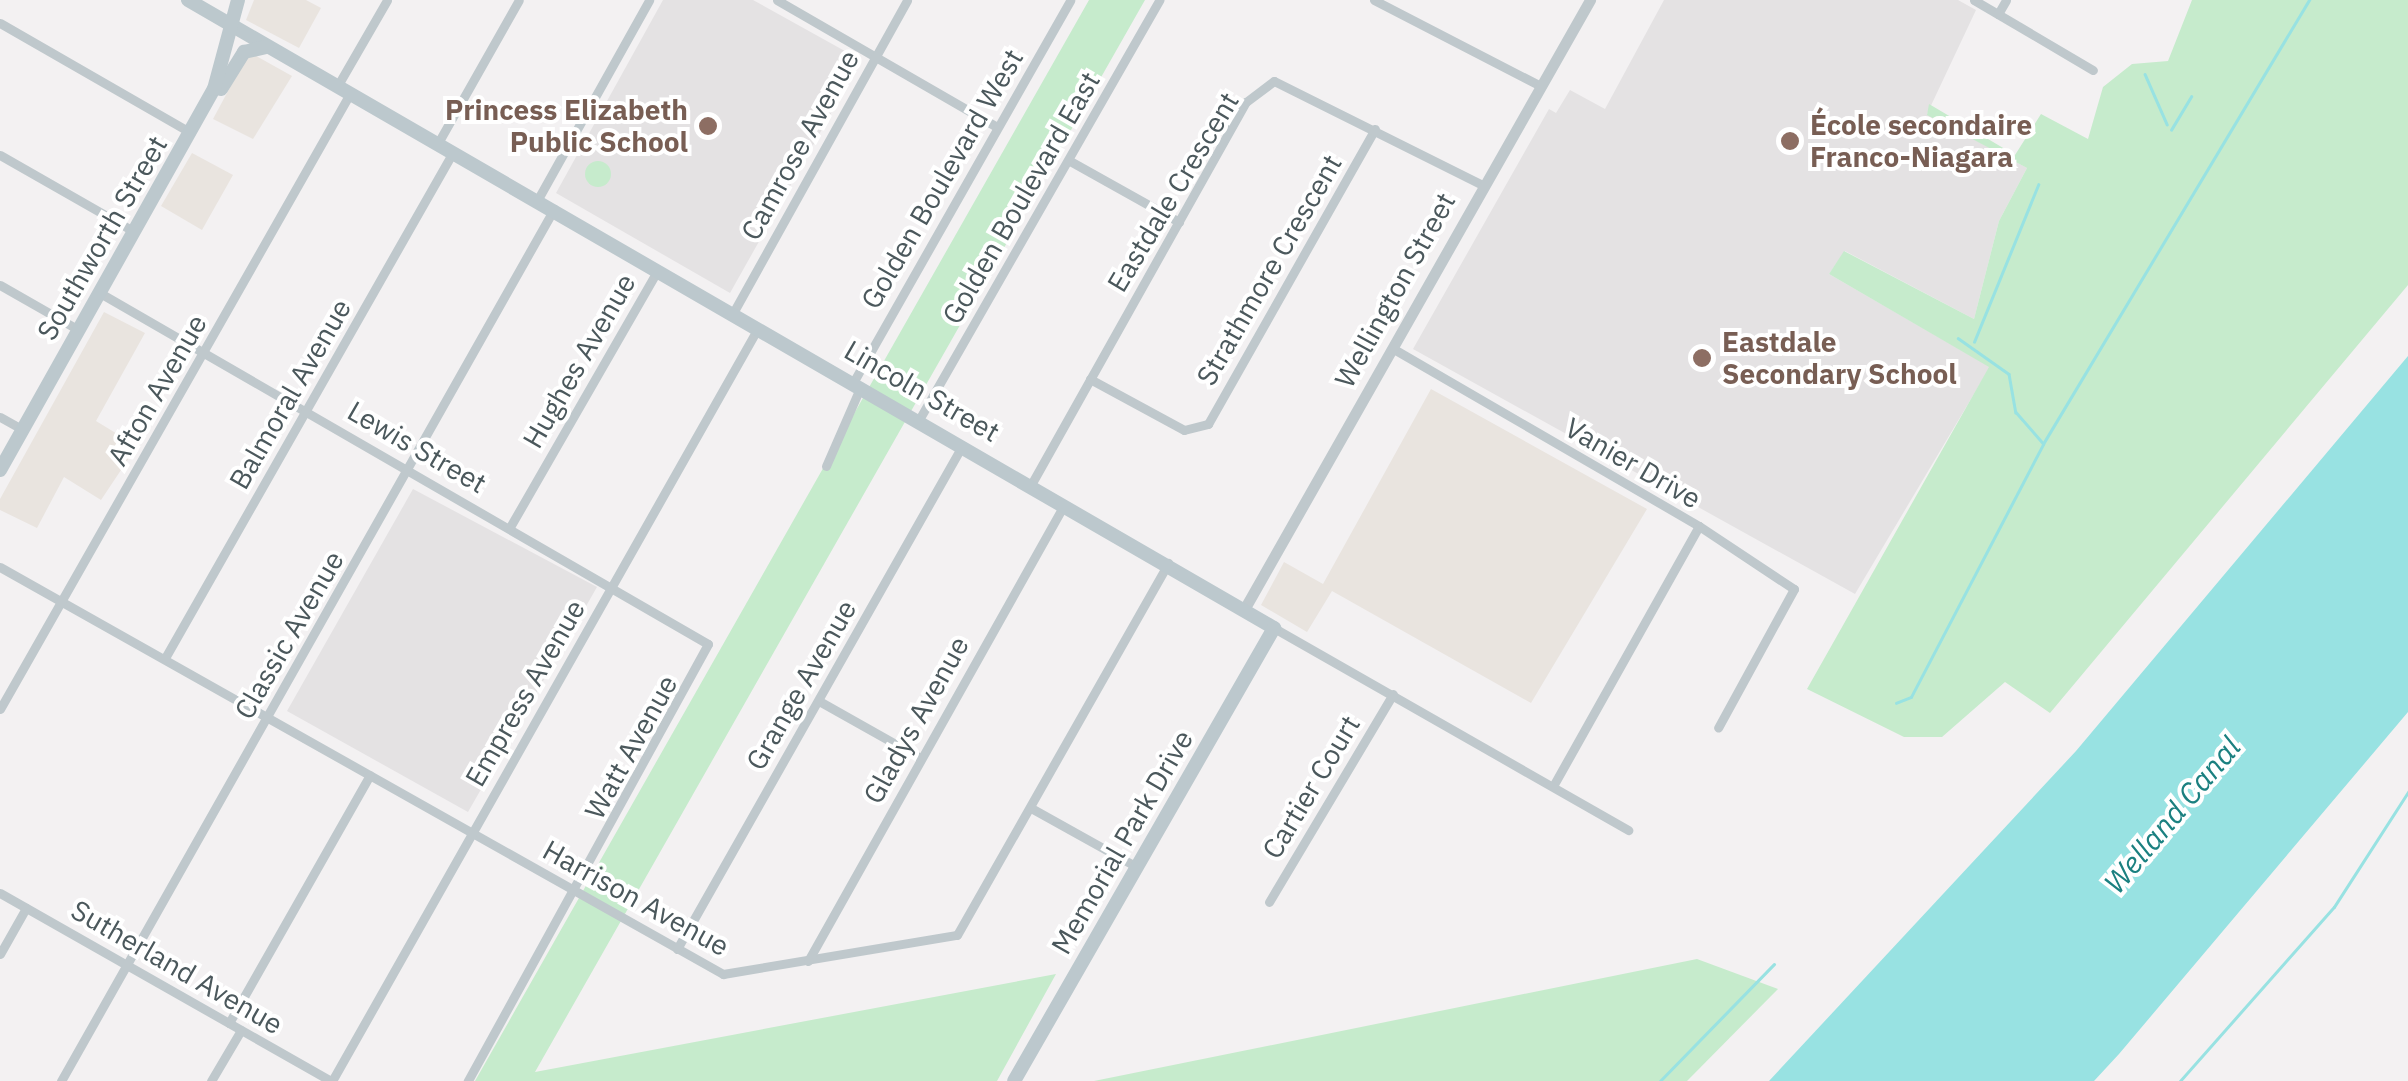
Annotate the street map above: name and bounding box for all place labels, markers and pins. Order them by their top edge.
place label: Princess Elizabeth Public School [445,93,688,159]
place label: École secondaire Franco-Niagara [1810,108,2032,174]
marker: Princess Elizabeth Public School [697,115,719,137]
marker: École secondaire Franco-Niagara [1779,130,1801,152]
place label: Eastdale Secondary School [1722,325,1957,391]
marker: Eastdale Secondary School [1691,347,1713,369]

